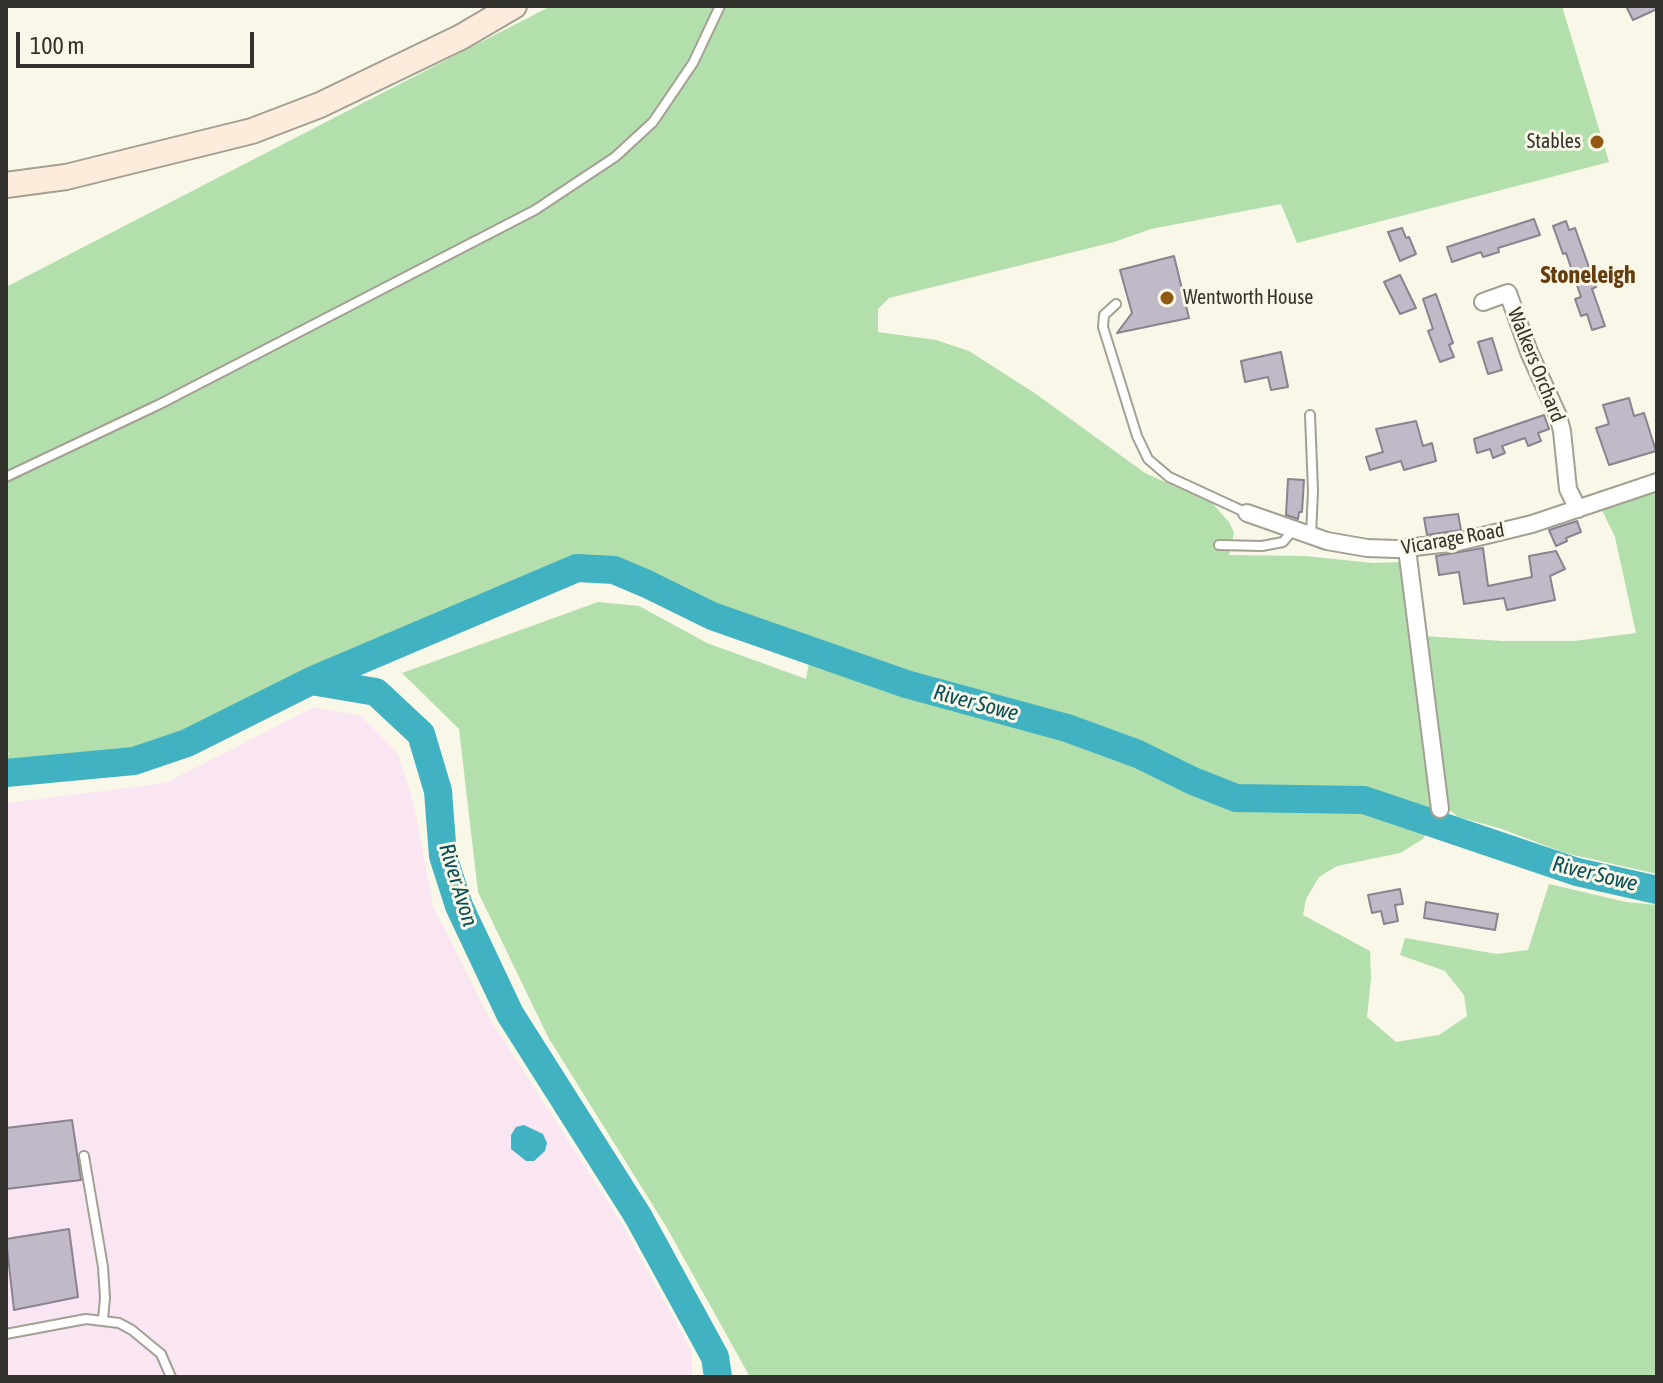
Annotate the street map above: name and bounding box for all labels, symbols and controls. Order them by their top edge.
scale bar [20,16,258,66]
text: 100 m [30,32,84,59]
place label: Stables [1527,130,1581,154]
marker: Stables [1588,133,1606,151]
district label: Stoneleigh [1540,261,1636,289]
place label: Wentworth House [1183,286,1313,310]
marker: Wentworth House [1158,289,1176,307]
street label: Walkers Orchard [1502,304,1570,426]
street label: Vicarage Road [1400,518,1506,560]
water label: River Sowe [931,679,1021,727]
water label: River Avon [433,840,483,930]
water label: River Sowe [1550,851,1640,897]

